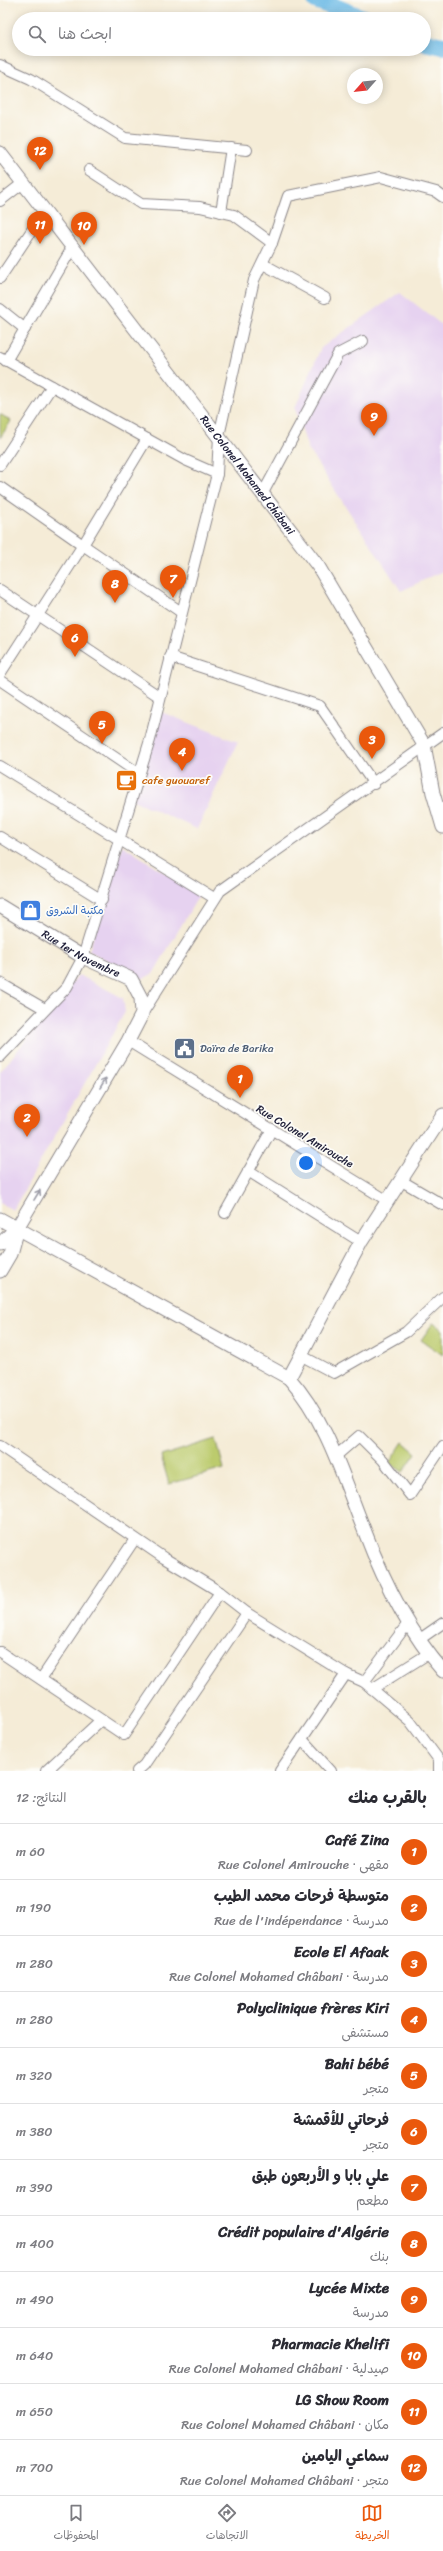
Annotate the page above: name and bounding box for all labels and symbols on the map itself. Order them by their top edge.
north arrow [347,68,383,104]
pin: 12 [27,137,53,170]
pin: 11 [27,211,53,244]
pin: 10 [71,212,97,245]
pin: 9 [361,403,387,436]
street label: Rue Colonel Mohamed Châbani [195,411,300,540]
pin: 7 [160,565,186,598]
pin: 8 [102,570,128,603]
pin: 6 [62,624,88,657]
pin: 5 [89,711,115,744]
pin: 3 [359,726,385,759]
pin: 4 [169,738,195,771]
cafe icon: cafe guouaref [113,767,139,793]
place label: cafe guouaref [142,771,211,790]
shop icon: مكتبة الشروق [17,897,43,923]
place label: مكتبة الشروق [46,901,104,920]
street label: Rue 1er Novembre [38,925,124,983]
public building icon: Daïra de Barika [172,1035,198,1061]
place label: Daïra de Barika [200,1039,274,1058]
pin: 1 [227,1065,253,1098]
one-way arrow [99,1078,107,1089]
street label: Rue Colonel Amirouche [252,1100,358,1173]
pin: 2 [14,1104,40,1137]
your location [296,1153,316,1173]
one-way arrow [33,1189,41,1201]

